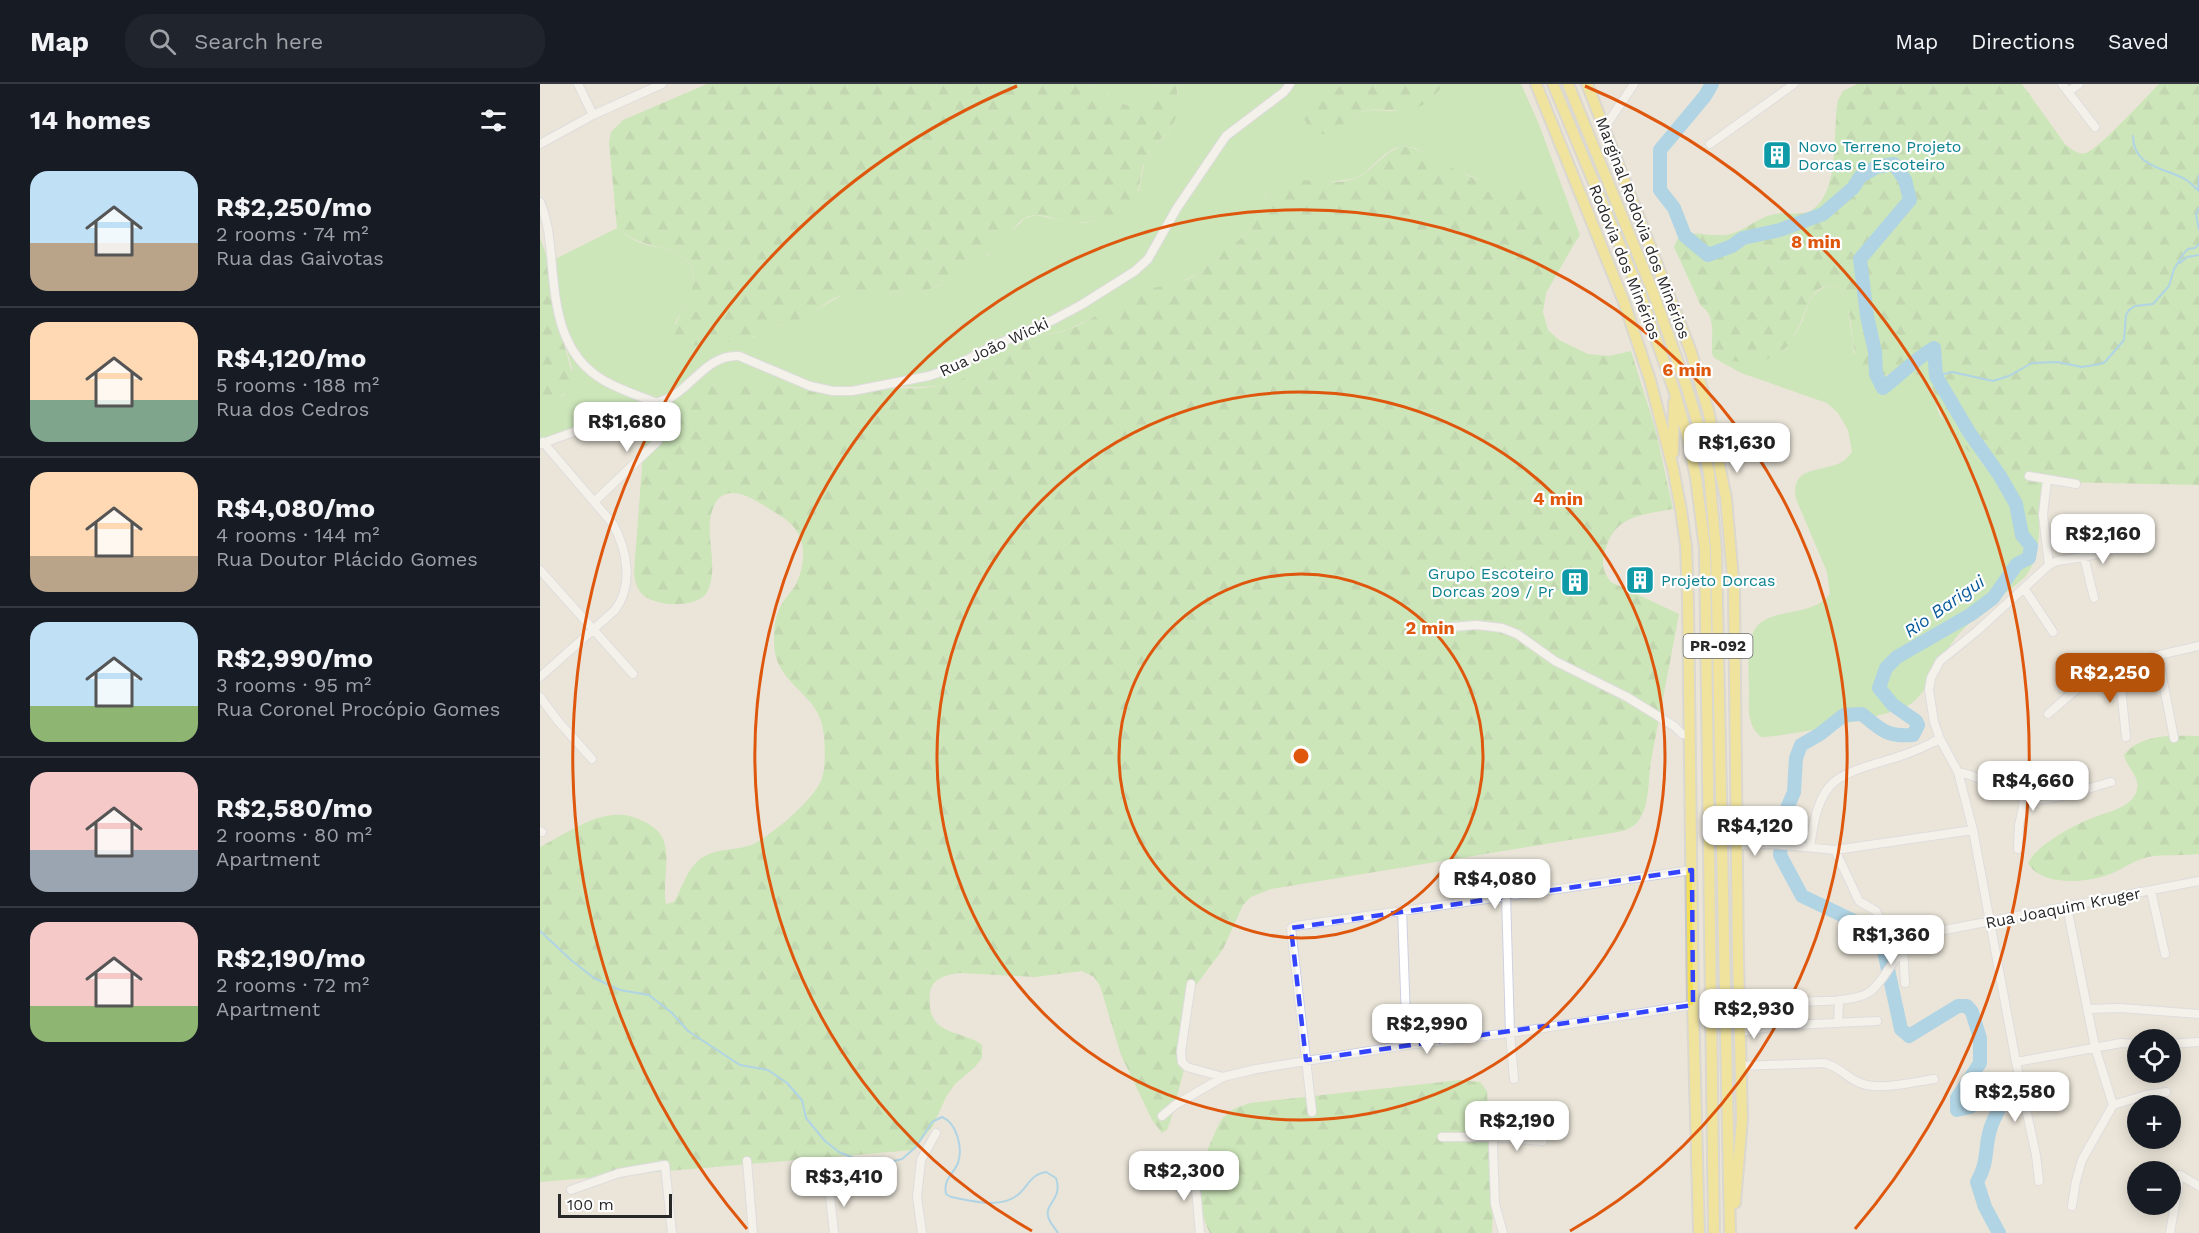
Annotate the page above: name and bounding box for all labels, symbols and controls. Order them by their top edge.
search box [125,14,545,68]
text: Map [30,25,89,58]
icon: search [146,25,179,58]
text: Search here [194,29,323,54]
text: Map [1895,29,1938,54]
text: Directions [1971,29,2075,54]
text: Saved [2108,29,2169,54]
icon: filters [477,104,510,137]
text: 14 homes [30,105,151,135]
street label: Marginal Rodovia dos Minérios [1592,114,1694,342]
place label: Novo Terreno Projeto Dorcas e Escoteiro [1798,137,1961,174]
building icon: Novo Terreno Projeto Dorcas e Escoteiro [1761,139,1793,171]
street label: Rodovia dos Minérios [1585,181,1665,343]
text: R$2,250/mo [216,192,372,222]
icon: home [78,195,150,267]
text: 2 rooms · 74 m² [216,222,369,246]
text: 8 min [1791,231,1841,252]
text: Rua das Gaivotas [216,246,384,270]
street label: Rua João Wicki [936,313,1052,381]
text: R$4,120/mo [216,343,366,373]
icon: home [78,346,150,418]
text: 6 min [1662,359,1712,380]
text: 5 rooms · 188 m² [216,373,379,397]
text: Rua dos Cedros [216,397,369,421]
pin: R$1,680 [572,402,682,453]
text: R$1,680 [588,409,666,433]
pin: R$1,630 [1682,423,1792,474]
text: R$1,630 [1698,430,1776,454]
text: 4 min [1533,488,1583,509]
text: R$4,080/mo [216,493,375,523]
icon: home [78,496,150,568]
pin: R$2,160 [2048,514,2158,565]
text: R$2,160 [2065,521,2141,545]
text: 4 rooms · 144 m² [216,523,380,547]
text: Rua Doutor Plácido Gomes [216,547,478,571]
place label: Grupo Escoteiro Dorcas 209 / Pr [1428,564,1554,601]
building icon: Projeto Dorcas [1624,564,1656,596]
building icon: Grupo Escoteiro Dorcas 209 / Pr [1559,566,1591,598]
water label: Rio Barigui [1900,570,1989,641]
place label: Projeto Dorcas [1661,571,1776,590]
text: 2 min [1405,617,1455,638]
road number: PR-092 [1684,634,1752,658]
text: R$2,990/mo [216,643,373,673]
icon: home [78,646,150,718]
pin: R$2,250 [2055,653,2165,704]
text: R$2,250 [2070,660,2150,684]
text: 3 rooms · 95 m² [216,673,371,697]
text: Rua Coronel Procópio Gomes [216,697,500,721]
centre of rings [1291,746,1311,766]
pin: R$4,660 [1978,761,2088,812]
text: R$4,660 [1992,768,2074,792]
text: R$2,580/mo [216,793,373,823]
icon: home [78,796,150,868]
pin: R$4,120 [1700,806,1810,857]
text: R$4,120 [1717,813,1793,837]
text: 2 rooms · 80 m² [216,823,372,847]
text: Apartment [216,847,320,871]
pin: R$4,080 [1440,859,1550,910]
text: R$4,080 [1453,866,1537,890]
street label: Rua Joaquim Kruger [1984,884,2143,932]
pin: R$1,360 [1836,915,1946,966]
text: R$1,360 [1852,922,1930,946]
text: R$2,190/mo [216,943,366,973]
icon: home [78,946,150,1018]
text: 2 rooms · 72 m² [216,973,369,997]
pin: R$2,930 [1699,989,1809,1040]
text: R$2,930 [1713,996,1795,1020]
text: Apartment [216,997,320,1021]
pin: R$2,990 [1372,1004,1482,1055]
text: R$2,990 [1386,1011,1468,1035]
map controls [2127,1029,2181,1215]
button: locate [2127,1029,2181,1083]
pin: R$2,580 [1960,1072,2070,1123]
text: R$2,580 [1974,1079,2056,1103]
button: + [2127,1095,2181,1149]
pin: R$2,190 [1462,1101,1572,1152]
text: R$2,190 [1479,1108,1555,1132]
pin: R$2,300 [1129,1151,1239,1202]
pin: R$3,410 [789,1157,899,1208]
text: R$2,300 [1143,1158,1225,1182]
button: − [2127,1161,2181,1215]
text: R$3,410 [805,1164,883,1188]
scale bar [558,1191,672,1218]
text: 100 m [567,1195,614,1214]

